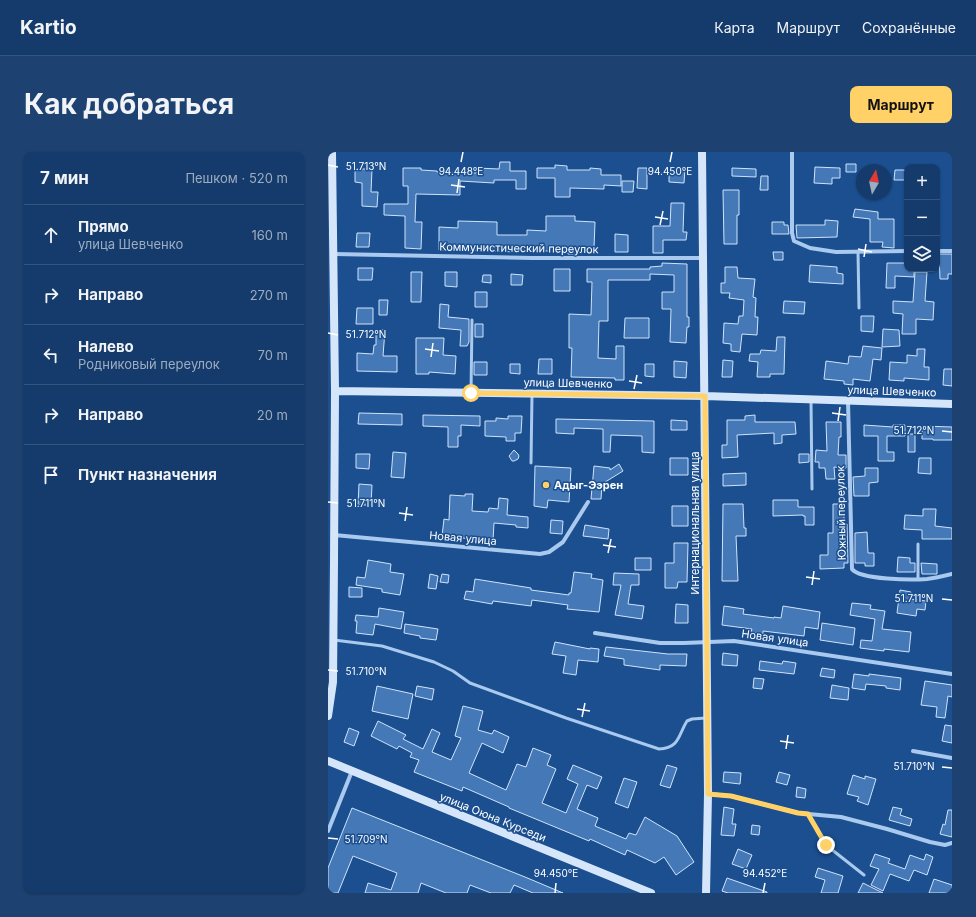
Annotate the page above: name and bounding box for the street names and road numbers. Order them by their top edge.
street label: Коммунистический переулок [439,240,599,256]
street label: улица Шевченко [523,375,613,391]
street label: улица Шевченко [847,382,937,400]
street label: Интернациональная улица [688,451,702,595]
street label: Южный переулок [833,466,849,560]
street label: Новая улица [429,528,497,548]
street label: Новая улица [741,626,809,650]
street label: улица Оюна Курседи [438,789,548,845]

